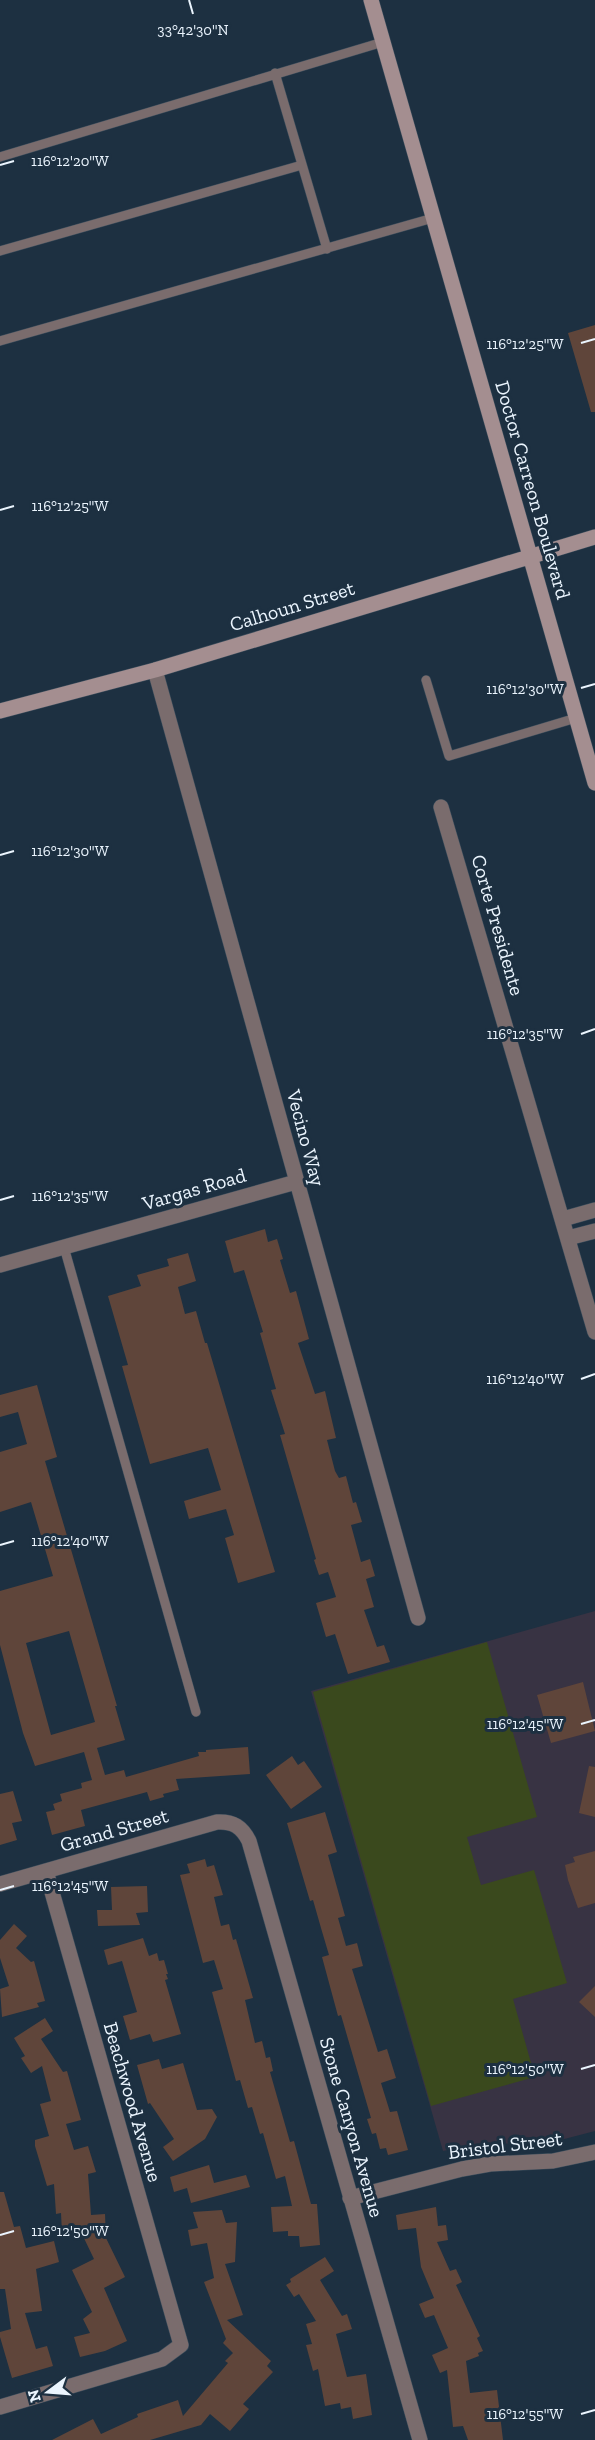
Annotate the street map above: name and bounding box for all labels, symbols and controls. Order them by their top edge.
text: 33°42'30"N [157,21,229,39]
text: 116°12'20"W [31,152,109,170]
text: 116°12'25"W [487,335,563,353]
street label: Doctor Carreon Boulevard [490,378,576,602]
text: 116°12'25"W [32,497,108,515]
street label: Calhoun Street [227,575,358,636]
text: 116°12'30"W [486,680,564,698]
text: 116°12'30"W [31,842,109,860]
street label: Corte Presidente [466,852,530,998]
text: 116°12'35"W [487,1025,563,1043]
street label: Vecino Way [281,1086,331,1190]
street label: Vargas Road [138,1163,249,1216]
text: 116°12'35"W [32,1187,108,1205]
text: 116°12'40"W [486,1370,564,1388]
text: 116°12'40"W [31,1532,109,1550]
text: 116°12'45"W [487,1715,563,1733]
street label: Grand Street [57,1803,171,1857]
text: 116°12'45"W [32,1877,108,1895]
street label: Beachwood Avenue [99,2019,167,2185]
street label: Stone Canyon Avenue [315,2034,389,2220]
text: 116°12'50"W [486,2060,564,2078]
street label: Bristol Street [446,2126,564,2164]
text: 116°12'50"W [31,2222,109,2240]
north arrow [18,2362,78,2422]
text: N [23,2388,45,2404]
text: 116°12'55"W [487,2405,563,2423]

